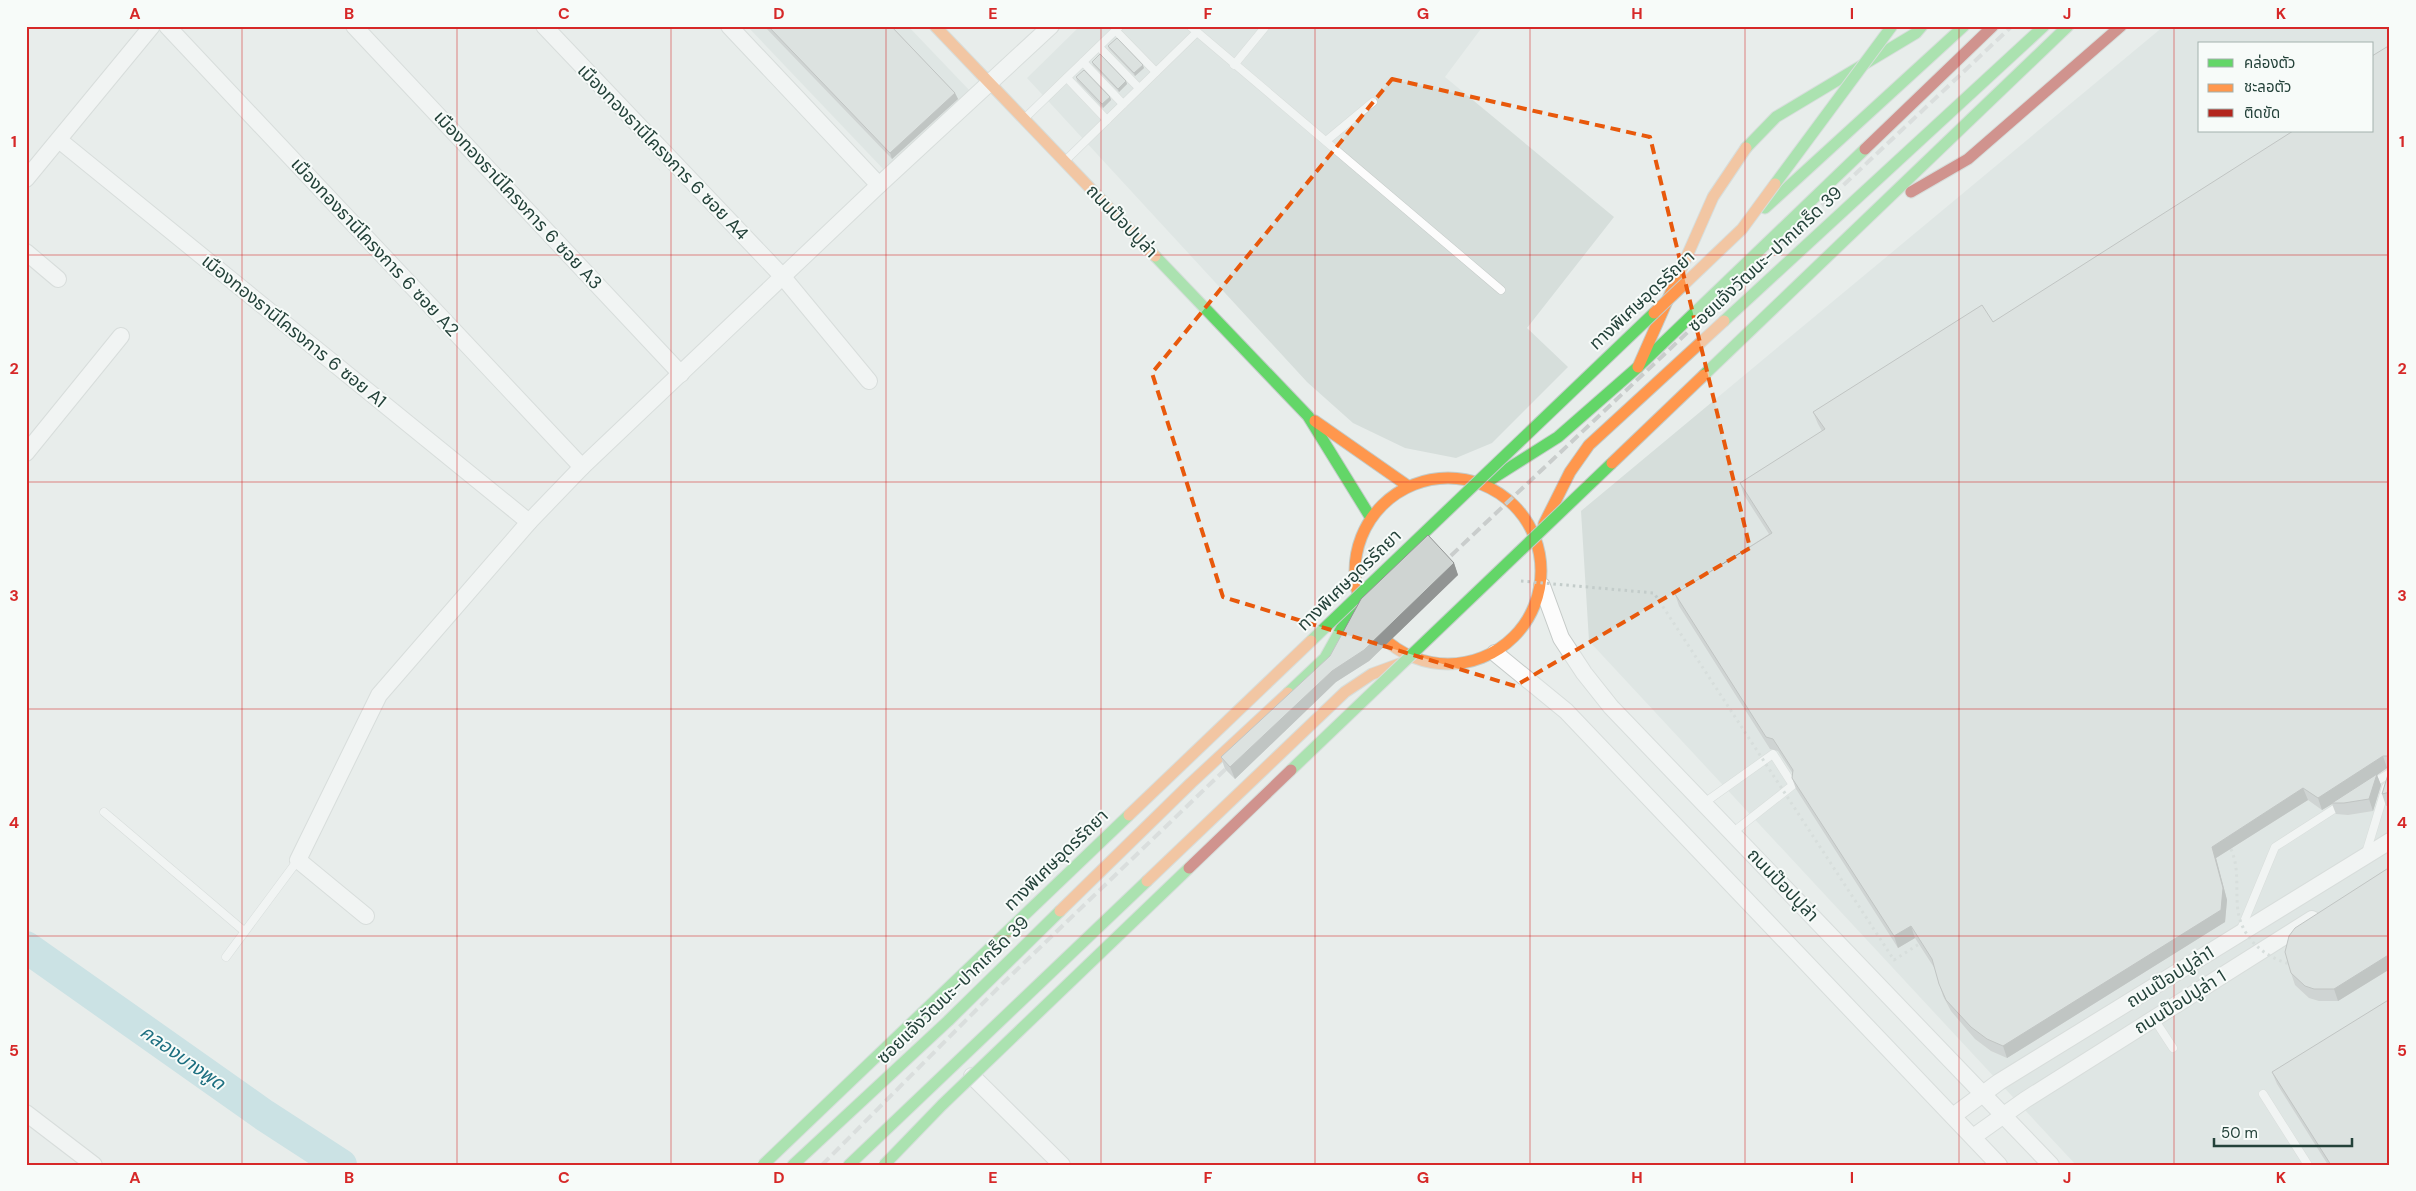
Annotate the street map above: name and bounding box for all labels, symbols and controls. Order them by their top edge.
text: A [129,3,141,24]
text: B [344,3,354,24]
text: C [558,3,570,24]
text: D [773,3,785,24]
text: E [988,3,998,24]
text: F [1204,3,1213,24]
text: G [1417,3,1429,24]
text: H [1631,3,1643,24]
text: I [1850,3,1854,24]
text: J [2063,3,2071,24]
text: K [2276,3,2287,24]
legend [2198,42,2374,132]
text: คล่องตัว [2244,53,2295,73]
street label: เมืองทองธานีโครงการ 6 ซอย A4 [572,59,754,245]
text: ชะลอตัว [2244,77,2291,97]
text: ติดขัด [2244,103,2280,123]
street label: เมืองทองธานีโครงการ 6 ซอย A3 [429,105,607,295]
text: 1 [11,131,17,152]
text: 1 [2399,131,2405,152]
street label: เมืองทองธานีโครงการ 6 ซอย A2 [286,152,464,342]
street label: ถนนป๊อปปูล่า [1081,179,1163,263]
street label: ซอยแจ้งวัฒนะ-ปากเกร็ด 39 [1683,181,1847,337]
street label: ทางพิเศษอุดรรัถยา [1584,245,1700,355]
street label: เมืองทองธานีโครงการ 6 ซอย A1 [197,249,391,413]
text: 2 [9,358,19,379]
text: 2 [2397,358,2407,379]
street label: ทางพิเศษอุดรรัถยา [1292,524,1406,636]
text: 3 [9,585,19,606]
text: 3 [2397,585,2407,606]
street label: ทางพิเศษอุดรรัถยา [999,804,1113,916]
text: 4 [9,812,19,833]
text: 4 [2397,812,2407,833]
street label: ถนนป๊อปปูล่า [1742,843,1824,927]
street label: ซอยแจ้งวัฒนะ-ปากเกร็ด 39 [872,911,1034,1069]
street label: ถนนป๊อปปูล่า1 [2122,941,2218,1013]
street label: ถนนป๊อปปูล่า 1 [2130,964,2230,1040]
water label: คลองบางพูด [135,1019,231,1096]
text: 5 [9,1040,19,1061]
text: 5 [2397,1040,2407,1061]
scale bar [2214,1116,2351,1148]
text: 50 m [2221,1123,2258,1143]
text: A [129,1167,141,1188]
text: B [344,1167,354,1188]
text: C [558,1167,570,1188]
text: D [773,1167,785,1188]
text: E [988,1167,998,1188]
text: F [1204,1167,1213,1188]
text: G [1417,1167,1429,1188]
text: H [1631,1167,1643,1188]
text: I [1850,1167,1854,1188]
text: J [2063,1167,2071,1188]
text: K [2276,1167,2287,1188]

